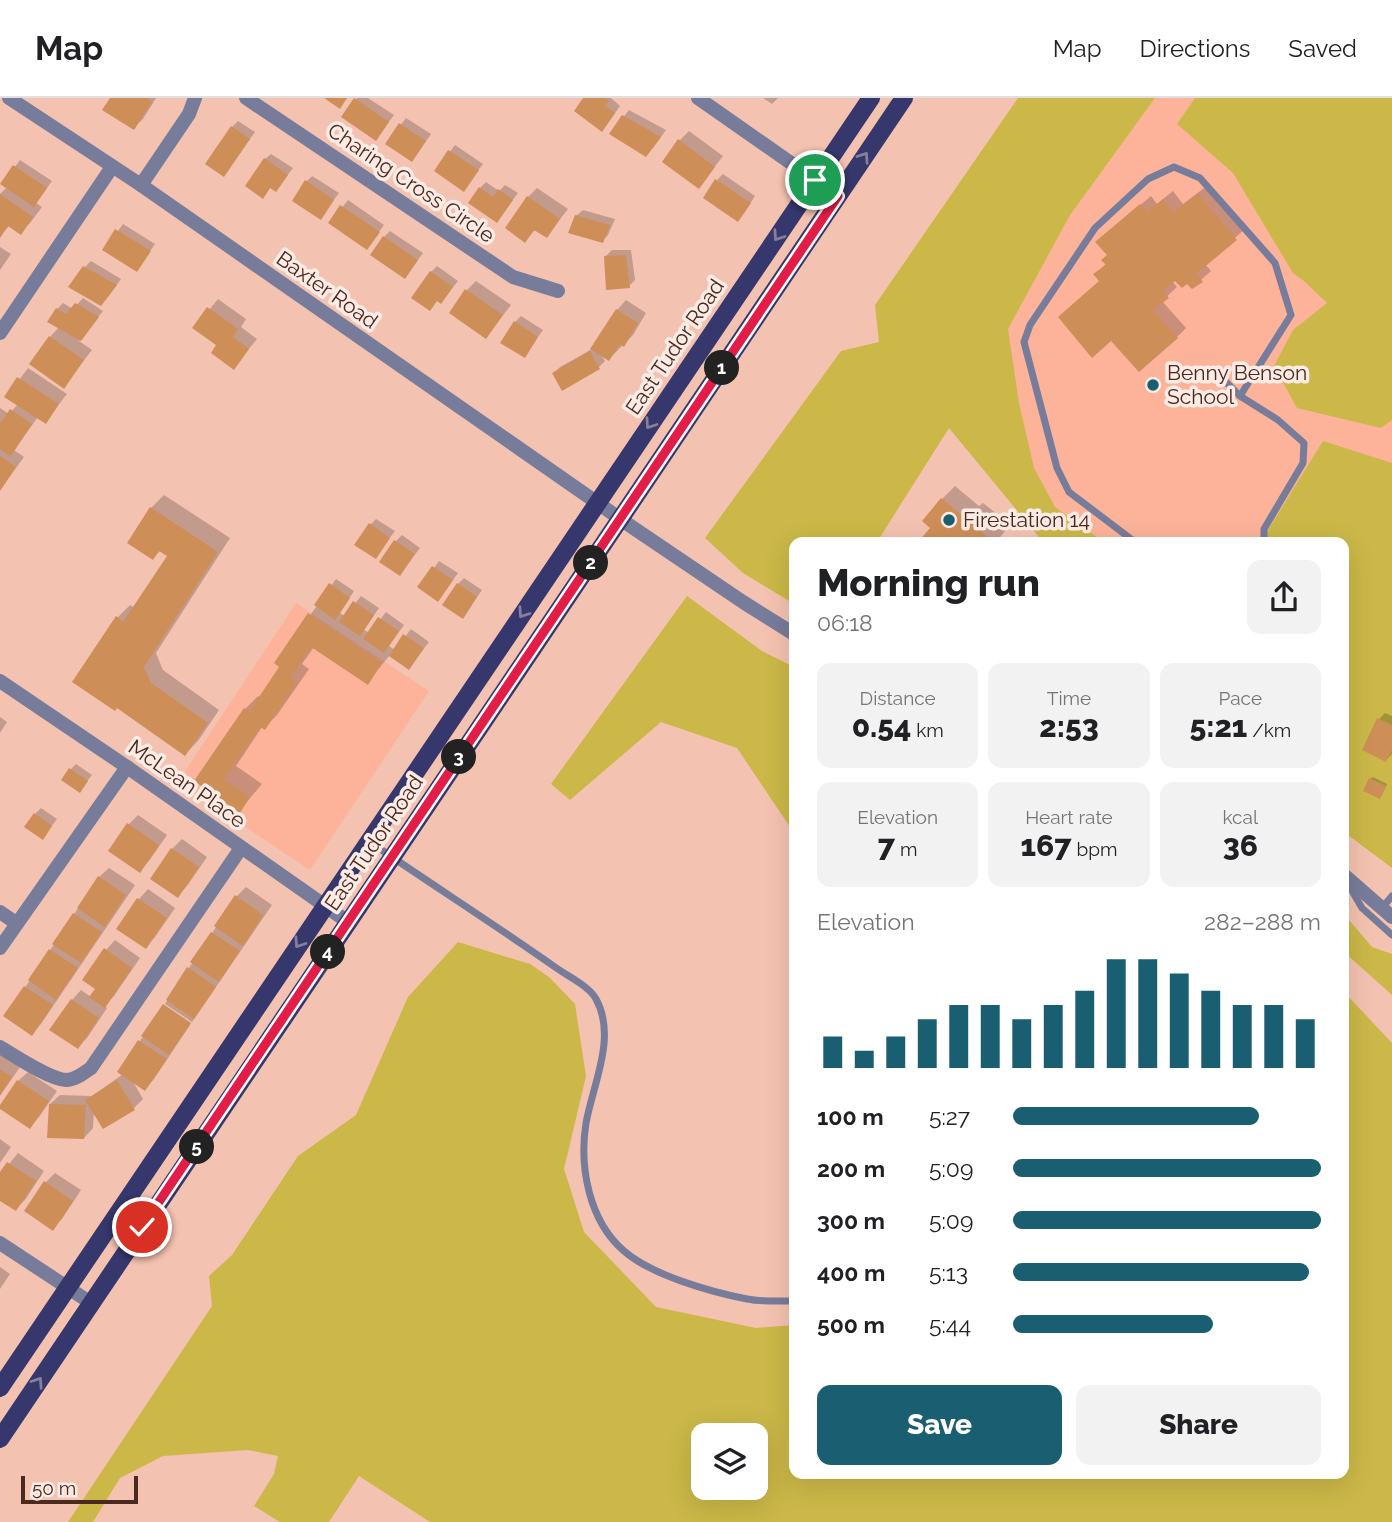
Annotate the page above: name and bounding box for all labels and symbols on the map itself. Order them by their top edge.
street label: Charing Cross Circle [323,117,499,248]
pin [785,150,845,210]
one-way arrow [856,152,869,165]
one-way arrow [773,228,786,241]
street label: Baxter Road [272,246,383,334]
street label: East Tudor Road [620,274,729,419]
pin: 1 [704,350,740,386]
place label: Benny Benson School [1167,360,1307,409]
marker: Benny Benson School [1145,377,1161,393]
one-way arrow [646,416,658,429]
place label: Firestation 14 [963,507,1090,532]
marker: Firestation 14 [941,512,957,528]
pin: 2 [574,546,608,580]
one-way arrow [518,605,531,618]
street label: McLean Place [124,734,251,833]
pin: 3 [442,740,476,774]
street label: East Tudor Road [319,770,428,915]
pin: 4 [310,934,346,970]
one-way arrow [295,935,308,948]
pin: 5 [180,1130,214,1164]
pin [112,1197,172,1257]
one-way arrow [30,1377,42,1390]
scale bar [21,1473,138,1505]

